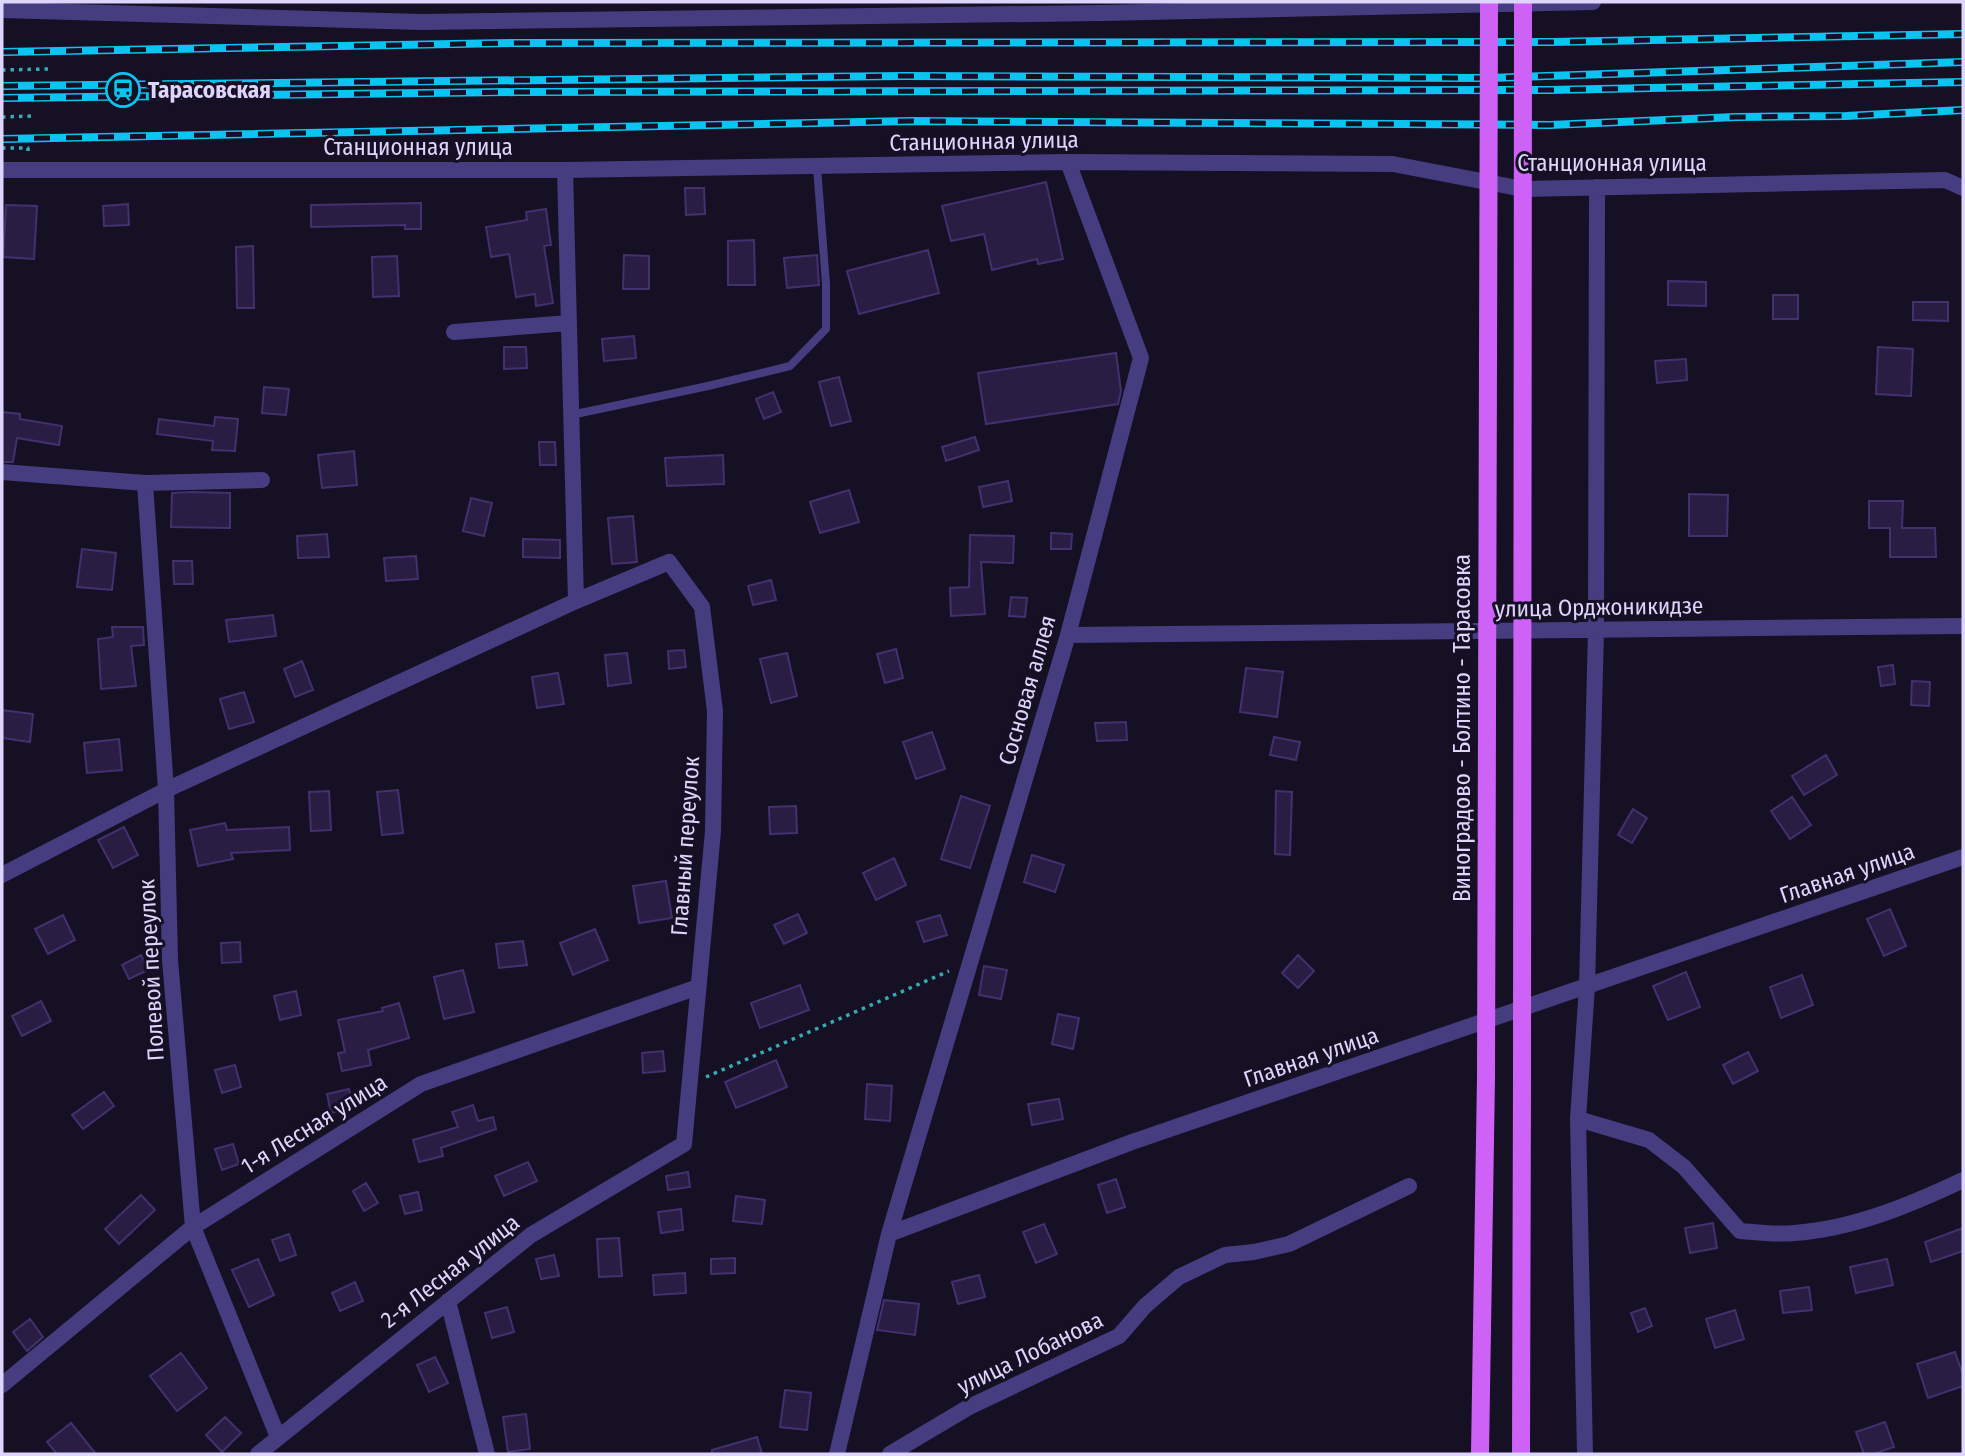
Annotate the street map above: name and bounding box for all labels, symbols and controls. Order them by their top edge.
station icon: Тарасовская [104,71,142,109]
place label: Тарасовская [148,76,271,104]
street label: Станционная улица [889,125,1079,157]
street label: Станционная улица [323,133,513,161]
street label: Станционная улица [1517,149,1707,177]
street label: Виноградово - Болтино - Тарасовка [1448,554,1476,902]
street label: улица Орджоникидзе [1495,591,1703,623]
street label: Сосновая аллея [992,612,1062,768]
street label: Главный переулок [665,755,705,937]
street label: Главная улица [1776,837,1918,909]
street label: Полевой переулок [132,878,170,1062]
street label: Главная улица [1240,1021,1382,1093]
street label: 1-я Лесная улица [236,1068,392,1180]
street label: 2-я Лесная улица [375,1208,525,1334]
street label: улица Лобанова [953,1306,1107,1400]

